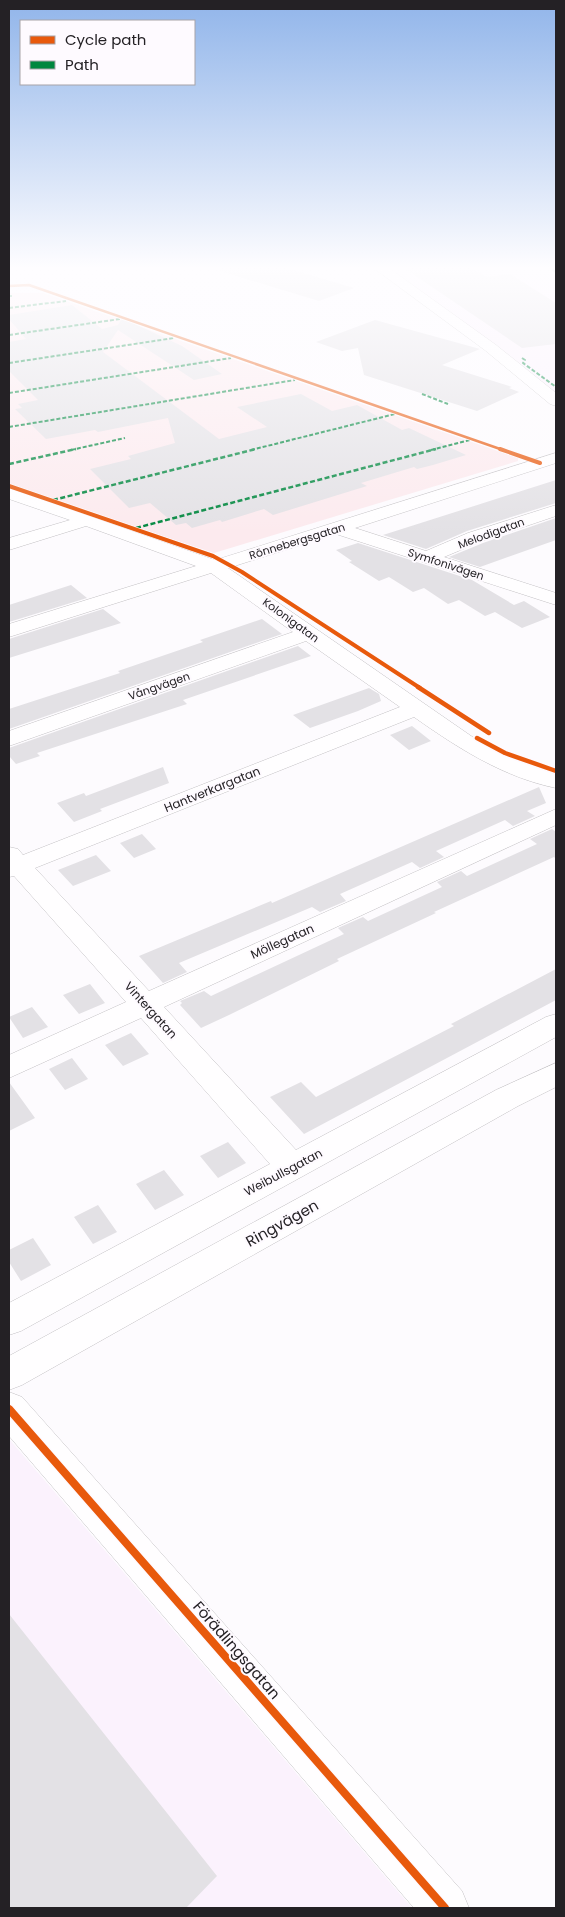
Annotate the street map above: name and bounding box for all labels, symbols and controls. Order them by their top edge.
legend [20,20,195,85]
text: Cycle path [65,29,146,50]
text: Path [65,54,99,75]
street label: Melodigatan [456,514,526,552]
street label: Rönnebergsgatan [247,519,347,563]
street label: Symfonivägen [406,544,486,584]
street label: Kolonigatan [259,594,323,646]
street label: Vångvägen [126,668,192,704]
street label: Hantverkargatan [161,762,263,816]
street label: Möllegatan [248,919,316,963]
street label: Vintergatan [121,978,181,1042]
street label: Weibullsgatan [241,1144,325,1200]
street label: Ringvägen [242,1194,322,1252]
street label: Förädlingsgatan [189,1597,285,1703]

